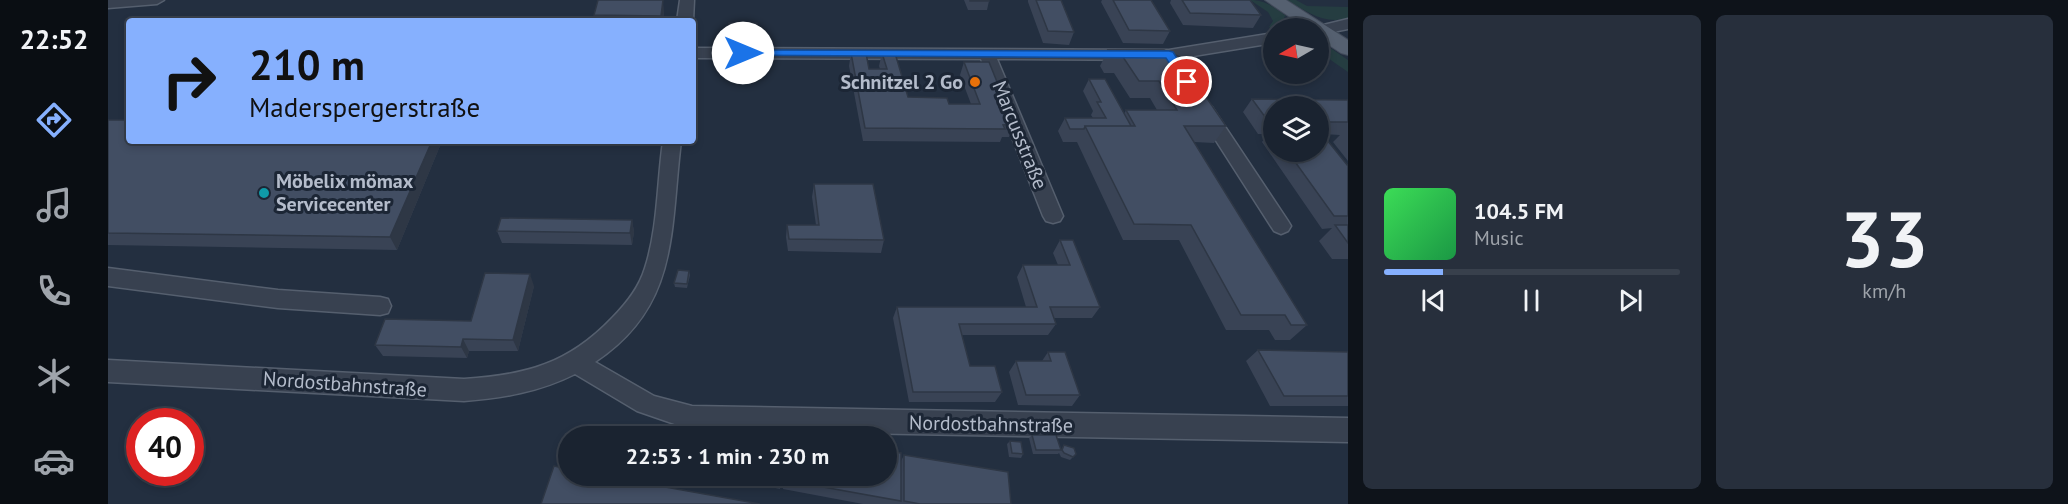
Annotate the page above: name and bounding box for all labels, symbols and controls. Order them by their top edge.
north arrow [1263,18,1329,84]
map controls [1263,18,1329,162]
position arrow [711,21,775,85]
text: 22:52 [20,22,88,56]
text: 210 m [249,37,365,92]
icon: right [150,42,228,120]
pin [1161,56,1212,107]
icon: arrive [1170,65,1203,98]
place label: Schnitzel 2 Go [840,69,963,95]
marker: Schnitzel 2 Go [968,75,982,89]
street label: Marcusstraße [986,77,1054,193]
text: Maderspergerstraße [249,90,480,124]
button: layers [1263,96,1329,162]
icon: directions [33,99,75,141]
place label: Möbelix mömax Servicecenter [276,168,414,217]
icon: music [33,184,75,226]
marker: Möbelix mömax Servicecenter [257,186,271,200]
text: 33 [1840,188,1928,289]
text: 104.5 FM [1474,197,1564,225]
text: Music [1474,225,1523,251]
icon: phone [33,270,75,312]
text: km/h [1862,278,1906,304]
icon: previous [1417,284,1450,317]
icon: pause [1515,284,1548,317]
icon: next [1614,284,1647,317]
icon: climate [33,355,75,397]
street label: Nordostbahnstraße [262,365,428,403]
speed limit sign: 40 [126,408,204,486]
street label: Nordostbahnstraße [909,410,1073,438]
icon: car [33,440,75,482]
text: 22:53 · 1 min · 230 m [626,442,829,470]

